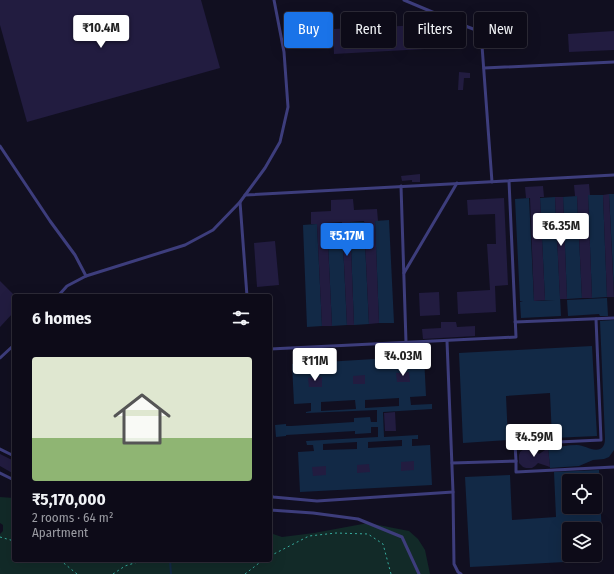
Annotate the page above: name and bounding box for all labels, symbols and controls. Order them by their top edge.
chip: Buy [284,12,333,48]
chip: Rent [341,12,396,48]
chip: Filters [404,12,466,48]
chip: New [474,12,527,48]
pin: ₹10.4M [68,15,134,49]
text: ₹10.4M [82,20,120,35]
pin: ₹6.35M [528,213,594,247]
text: ₹6.35M [542,218,580,233]
pin: ₹5.17M [314,223,380,257]
text: ₹5.17M [330,228,364,243]
icon: filters [230,307,252,329]
text: 6 homes [32,308,91,329]
pin: ₹4.03M [370,343,436,377]
pin: ₹11M [291,348,339,382]
text: ₹4.03M [384,348,422,363]
text: ₹11M [302,353,328,368]
icon: home [106,383,178,455]
pin: ₹4.59M [501,424,567,458]
text: ₹4.59M [515,429,553,444]
map controls [562,474,602,562]
button: locate [562,474,602,514]
text: ₹5,170,000 [32,489,106,510]
text: 2 rooms · 64 m² [32,510,113,525]
button: layers [562,522,602,562]
text: Apartment [32,525,88,540]

